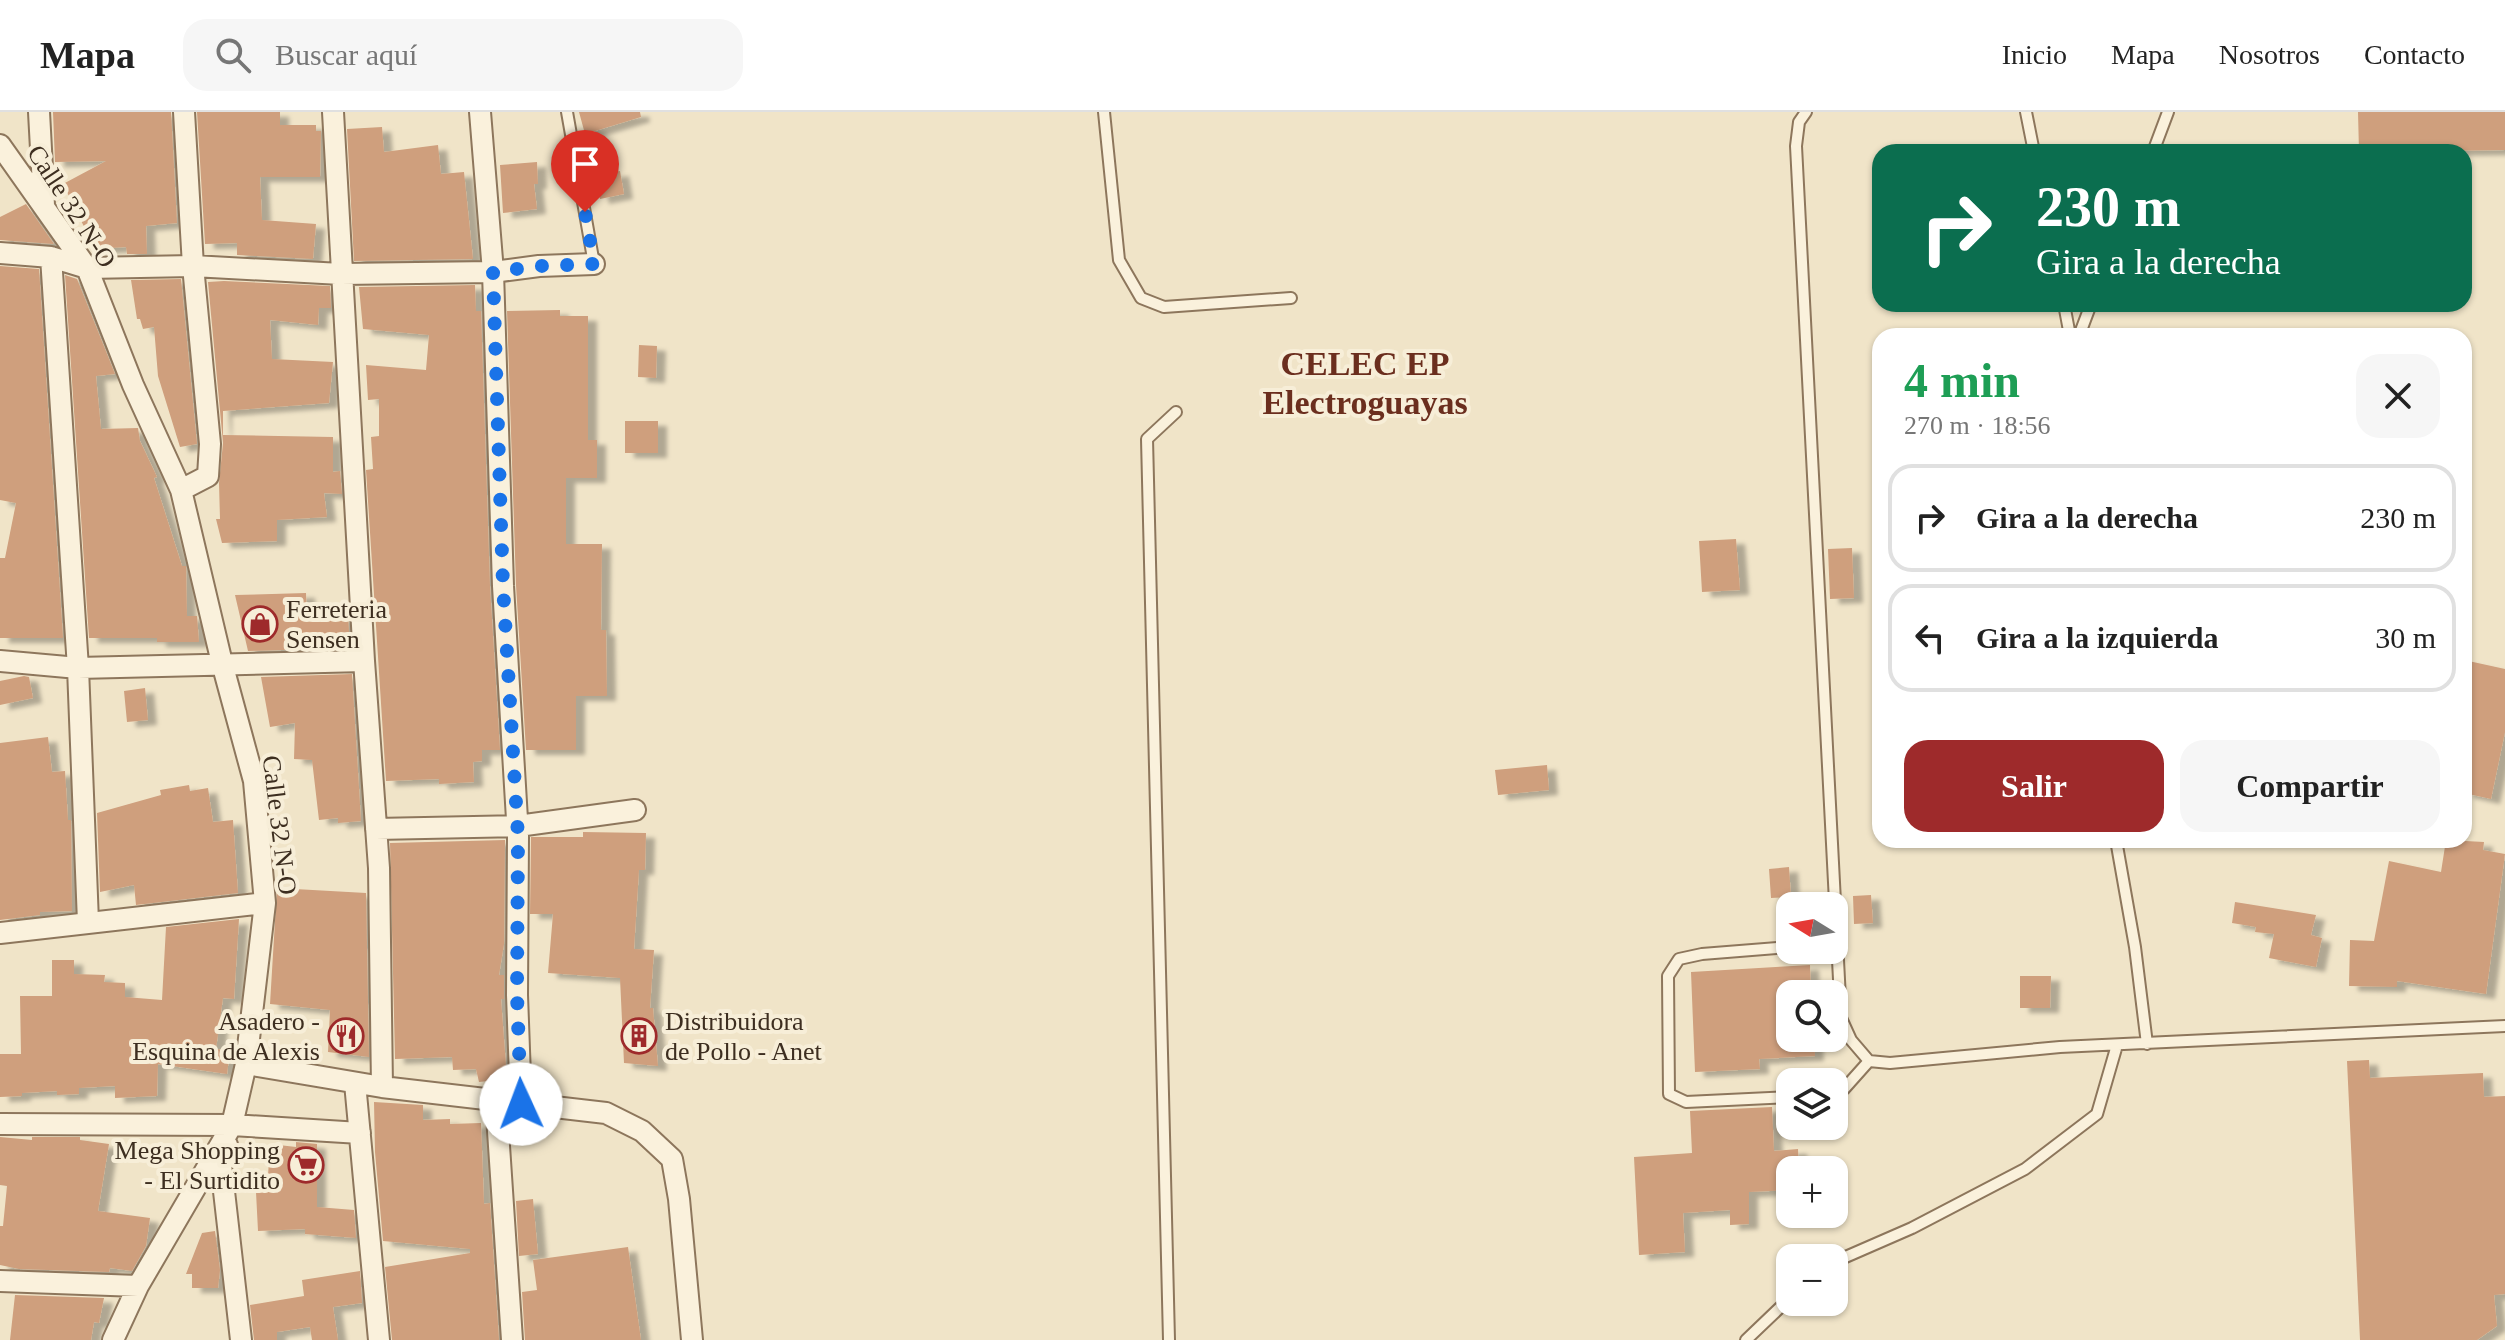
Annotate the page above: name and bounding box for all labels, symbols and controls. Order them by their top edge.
search box [183,19,743,91]
icon: search [211,33,255,77]
text: Mapa [40,34,135,76]
text: Buscar aquí [275,38,417,71]
text: Inicio [2002,39,2067,70]
text: Mapa [2111,39,2175,70]
text: Nosotros [2219,39,2320,70]
text: Contacto [2364,39,2465,70]
pin [551,130,619,212]
street label: Calle 32 N-O [21,140,122,273]
icon: arrive [563,142,607,186]
icon: right [1904,176,2008,280]
text: 230 m [2036,176,2181,238]
text: Gira a la derecha [2036,242,2281,282]
district label: CELEC EP Electroguayas [1262,345,1468,421]
text: 4 min [1904,354,2020,407]
button: close [2356,354,2440,438]
text: 270 m · 18:56 [1904,411,2051,440]
icon: right [1908,496,1952,540]
text: Gira a la derecha [1976,501,2198,534]
text: 230 m [2360,501,2436,534]
place label: Ferreteria Sensen [286,595,388,654]
shop icon: Ferreteria Sensen [241,605,279,643]
icon: left [1908,616,1952,660]
text: Gira a la izquierda [1976,621,2219,654]
text: 30 m [2375,621,2436,654]
button: Salir [1904,740,2164,832]
button: Compartir [2180,740,2440,832]
street label: Calle 32 N-O [257,754,302,896]
north arrow [1776,892,1848,964]
map controls [1776,892,1848,1316]
button: search [1776,980,1848,1052]
place label: Asadero - Esquina de Alexis [132,1007,320,1066]
place label: Distribuidora de Pollo - Anet [665,1007,822,1066]
restaurant icon: Asadero - Esquina de Alexis [327,1017,365,1055]
building icon: Distribuidora de Pollo - Anet [620,1017,658,1055]
position arrow [479,1062,563,1146]
button: layers [1776,1068,1848,1140]
place label: Mega Shopping - El Surtidito [115,1136,280,1195]
supermarket icon: Mega Shopping - El Surtidito [287,1146,325,1184]
button: + [1776,1156,1848,1228]
button: − [1776,1244,1848,1316]

